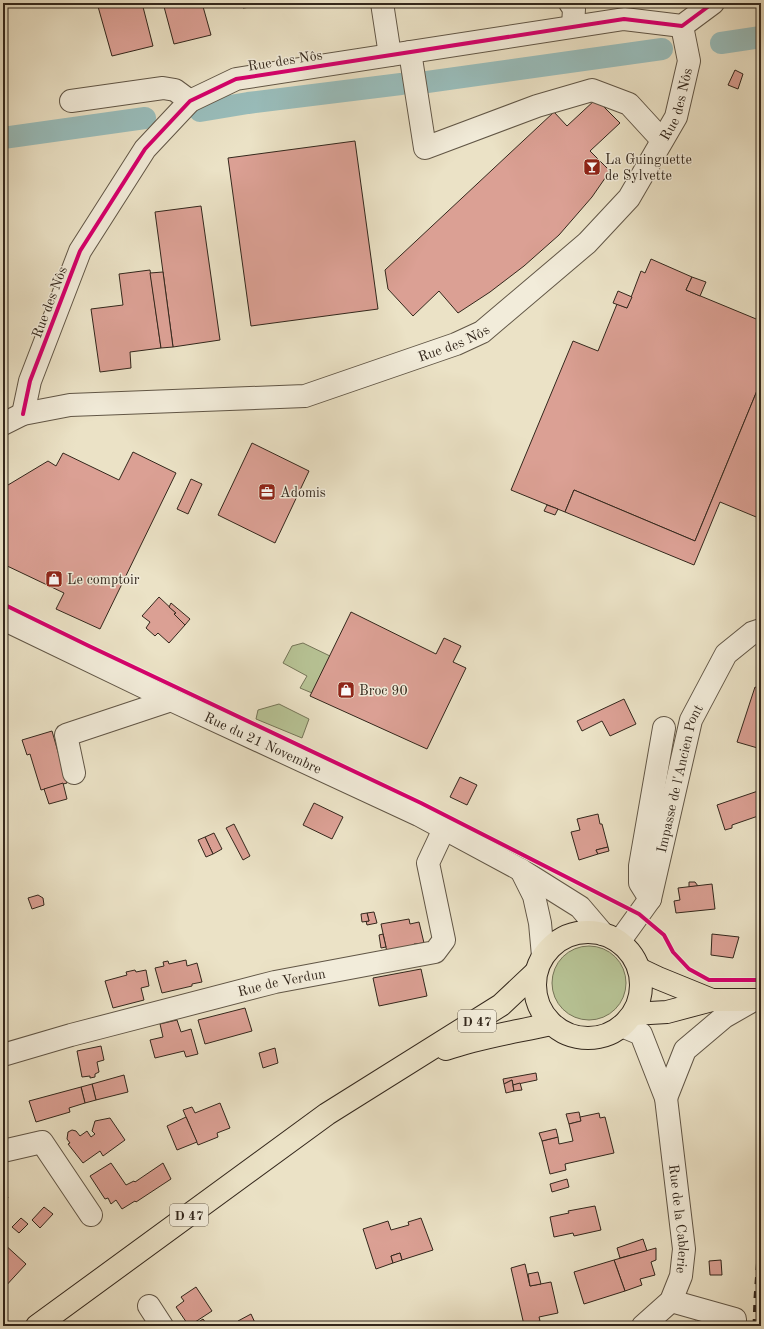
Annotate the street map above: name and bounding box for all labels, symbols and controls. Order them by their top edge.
street label: Rue des Nôs [247,48,323,74]
street label: Rue des Nôs [658,67,695,143]
place label: La Guinguette de Sylvette [605,153,692,183]
bar icon: La Guinguette de Sylvette [582,157,602,177]
street label: Rue des Nôs [30,265,70,340]
street label: Rue des Nôs [416,323,493,365]
office icon: Adomis [257,482,277,502]
place label: Adomis [280,486,326,500]
shop icon: Le comptoir [44,569,64,589]
place label: Le comptoir [67,573,140,587]
shop icon: Broc 90 [336,680,356,700]
place label: Broc 90 [359,684,408,698]
street label: Impasse de l'Ancien Pont [655,702,706,854]
street label: Rue du 21 Novembre [202,710,323,777]
street label: Rue de Verdun [236,967,327,999]
road number: D 47 [458,1010,496,1032]
street label: Rue de la Cablerie [666,1164,690,1274]
road number: D 47 [170,1204,208,1226]

